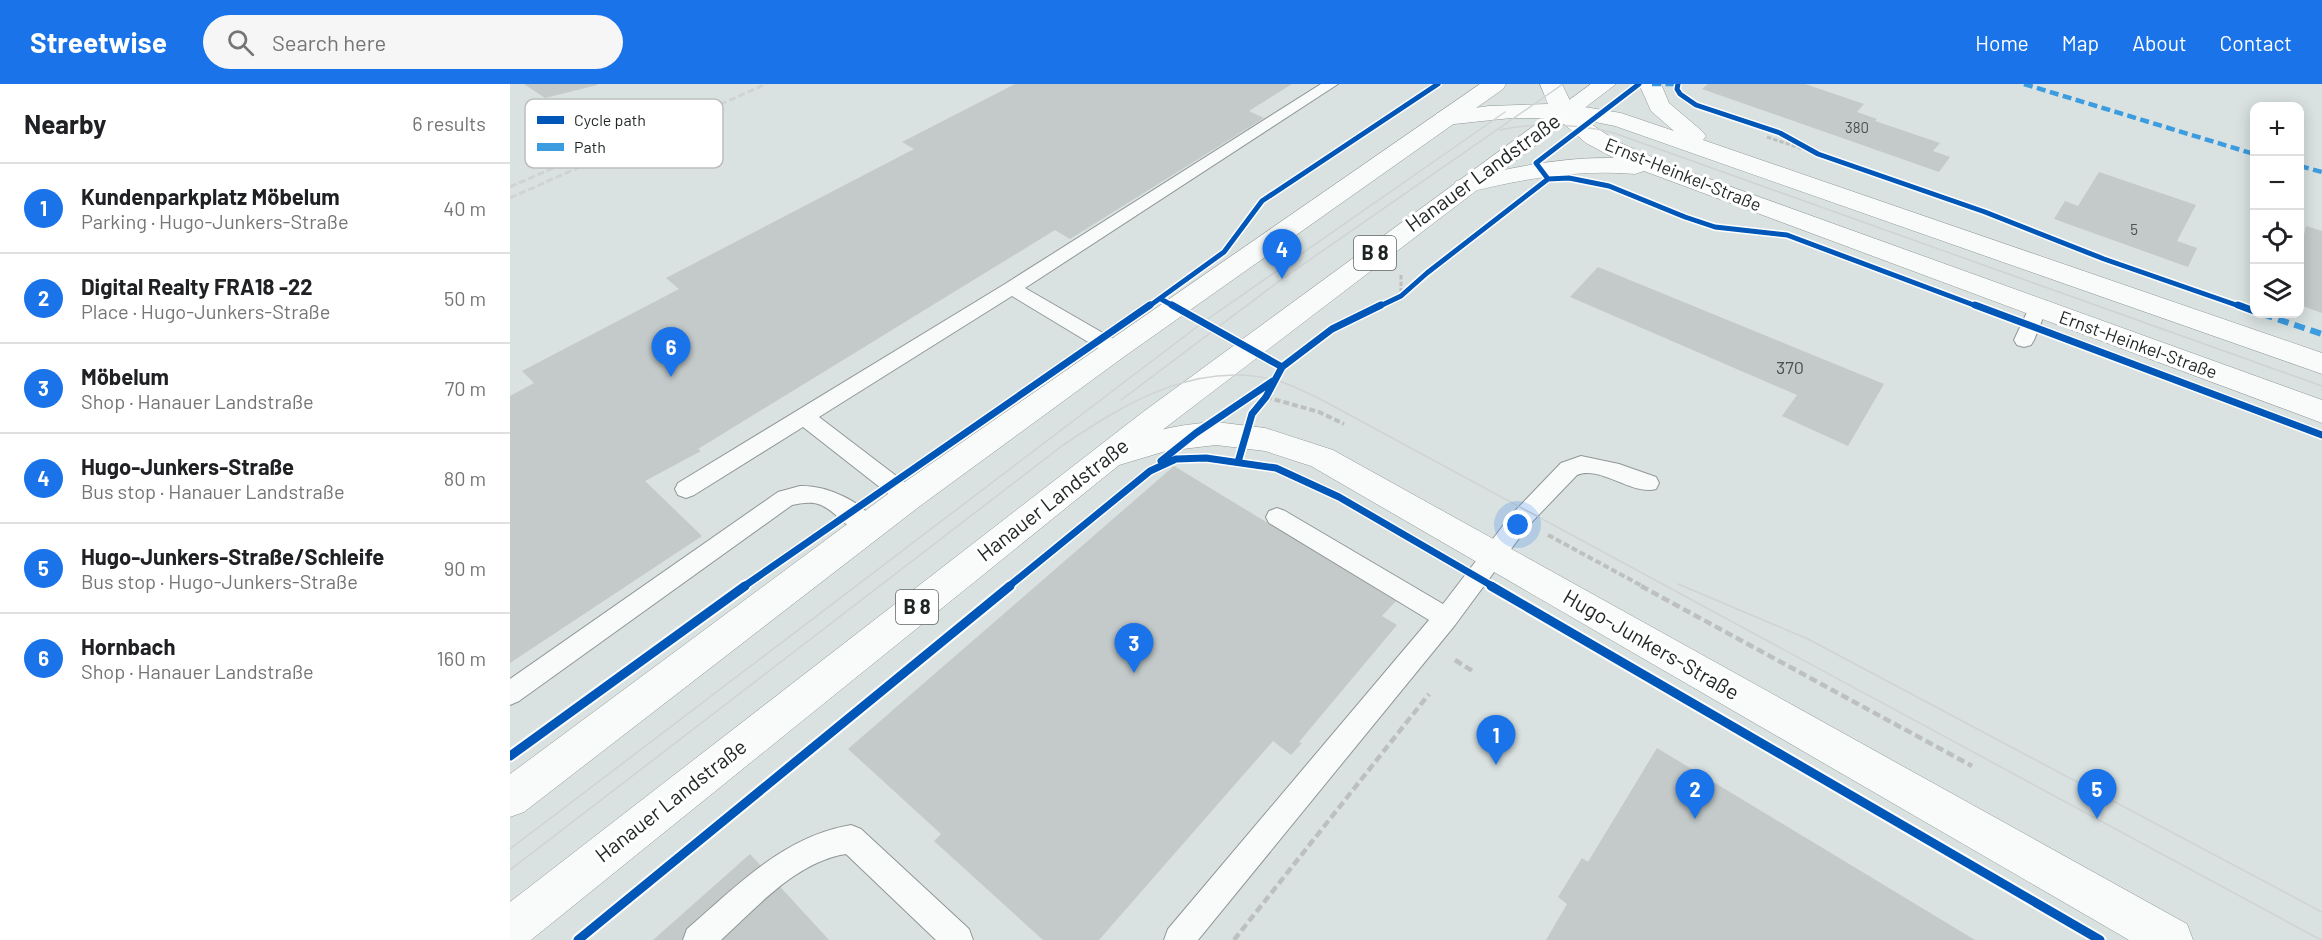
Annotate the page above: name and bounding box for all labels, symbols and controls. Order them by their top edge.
search box [203,15,623,69]
text: Streetwise [30,25,167,59]
icon: search [224,26,257,59]
text: Search here [272,29,386,55]
text: Home [1975,30,2029,55]
text: Map [2062,30,2099,55]
text: About [2132,30,2187,55]
text: Contact [2220,30,2292,55]
legend [525,99,723,168]
map controls [2250,102,2304,318]
button: + [2250,102,2304,156]
street label: Hanauer Landstraße [1400,107,1564,236]
text: Nearby [24,108,106,139]
text: Cycle path [574,110,646,129]
text: 6 results [412,111,486,135]
house number: 380 [1845,118,1869,136]
street label: Ernst-Heinkel-Straße [1602,133,1765,215]
text: Path [574,137,606,156]
button: − [2250,156,2304,210]
text: Kundenparkplatz Möbelum [81,183,340,209]
text: 1 [40,196,47,220]
text: 40 m [443,196,486,220]
text: Parking · Hugo-Junkers-Straße [81,209,349,233]
button: locate [2250,210,2304,264]
house number: 5 [2130,220,2138,238]
pin: 4 [1262,230,1302,279]
road number: B 8 [1354,236,1396,270]
button: layers [2250,264,2304,318]
text: Digital Realty FRA18 -22 [81,273,313,299]
text: 2 [38,286,49,310]
text: 50 m [444,286,486,310]
text: Place · Hugo-Junkers-Straße [81,299,330,323]
street label: Ernst-Heinkel-Straße [2056,305,2220,383]
pin: 6 [652,328,690,377]
house number: 370 [1776,356,1804,378]
text: Möbelum [81,363,169,389]
text: 3 [38,376,49,400]
text: 70 m [445,376,486,400]
text: Shop · Hanauer Landstraße [81,389,314,413]
street label: Hanauer Landstraße [971,432,1133,566]
text: Hugo-Junkers-Straße [81,453,294,479]
text: 4 [37,466,50,490]
text: 80 m [444,466,486,490]
text: Bus stop · Hanauer Landstraße [81,479,345,503]
your location [1503,510,1532,539]
text: Hugo-Junkers-Straße/Schleife [81,543,384,569]
text: 5 [38,556,49,580]
text: 90 m [444,556,486,580]
text: Bus stop · Hugo-Junkers-Straße [81,569,358,593]
street label: Hugo-Junkers-Straße [1559,583,1744,704]
road number: B 8 [896,590,938,624]
pin: 3 [1114,624,1154,673]
text: Hornbach [81,633,175,659]
text: 6 [38,646,49,670]
text: 160 m [437,646,486,670]
text: Shop · Hanauer Landstraße [81,659,314,683]
pin: 1 [1476,716,1516,765]
street label: Hanauer Landstraße [589,733,751,867]
pin: 2 [1676,770,1714,819]
pin: 5 [2078,770,2116,819]

